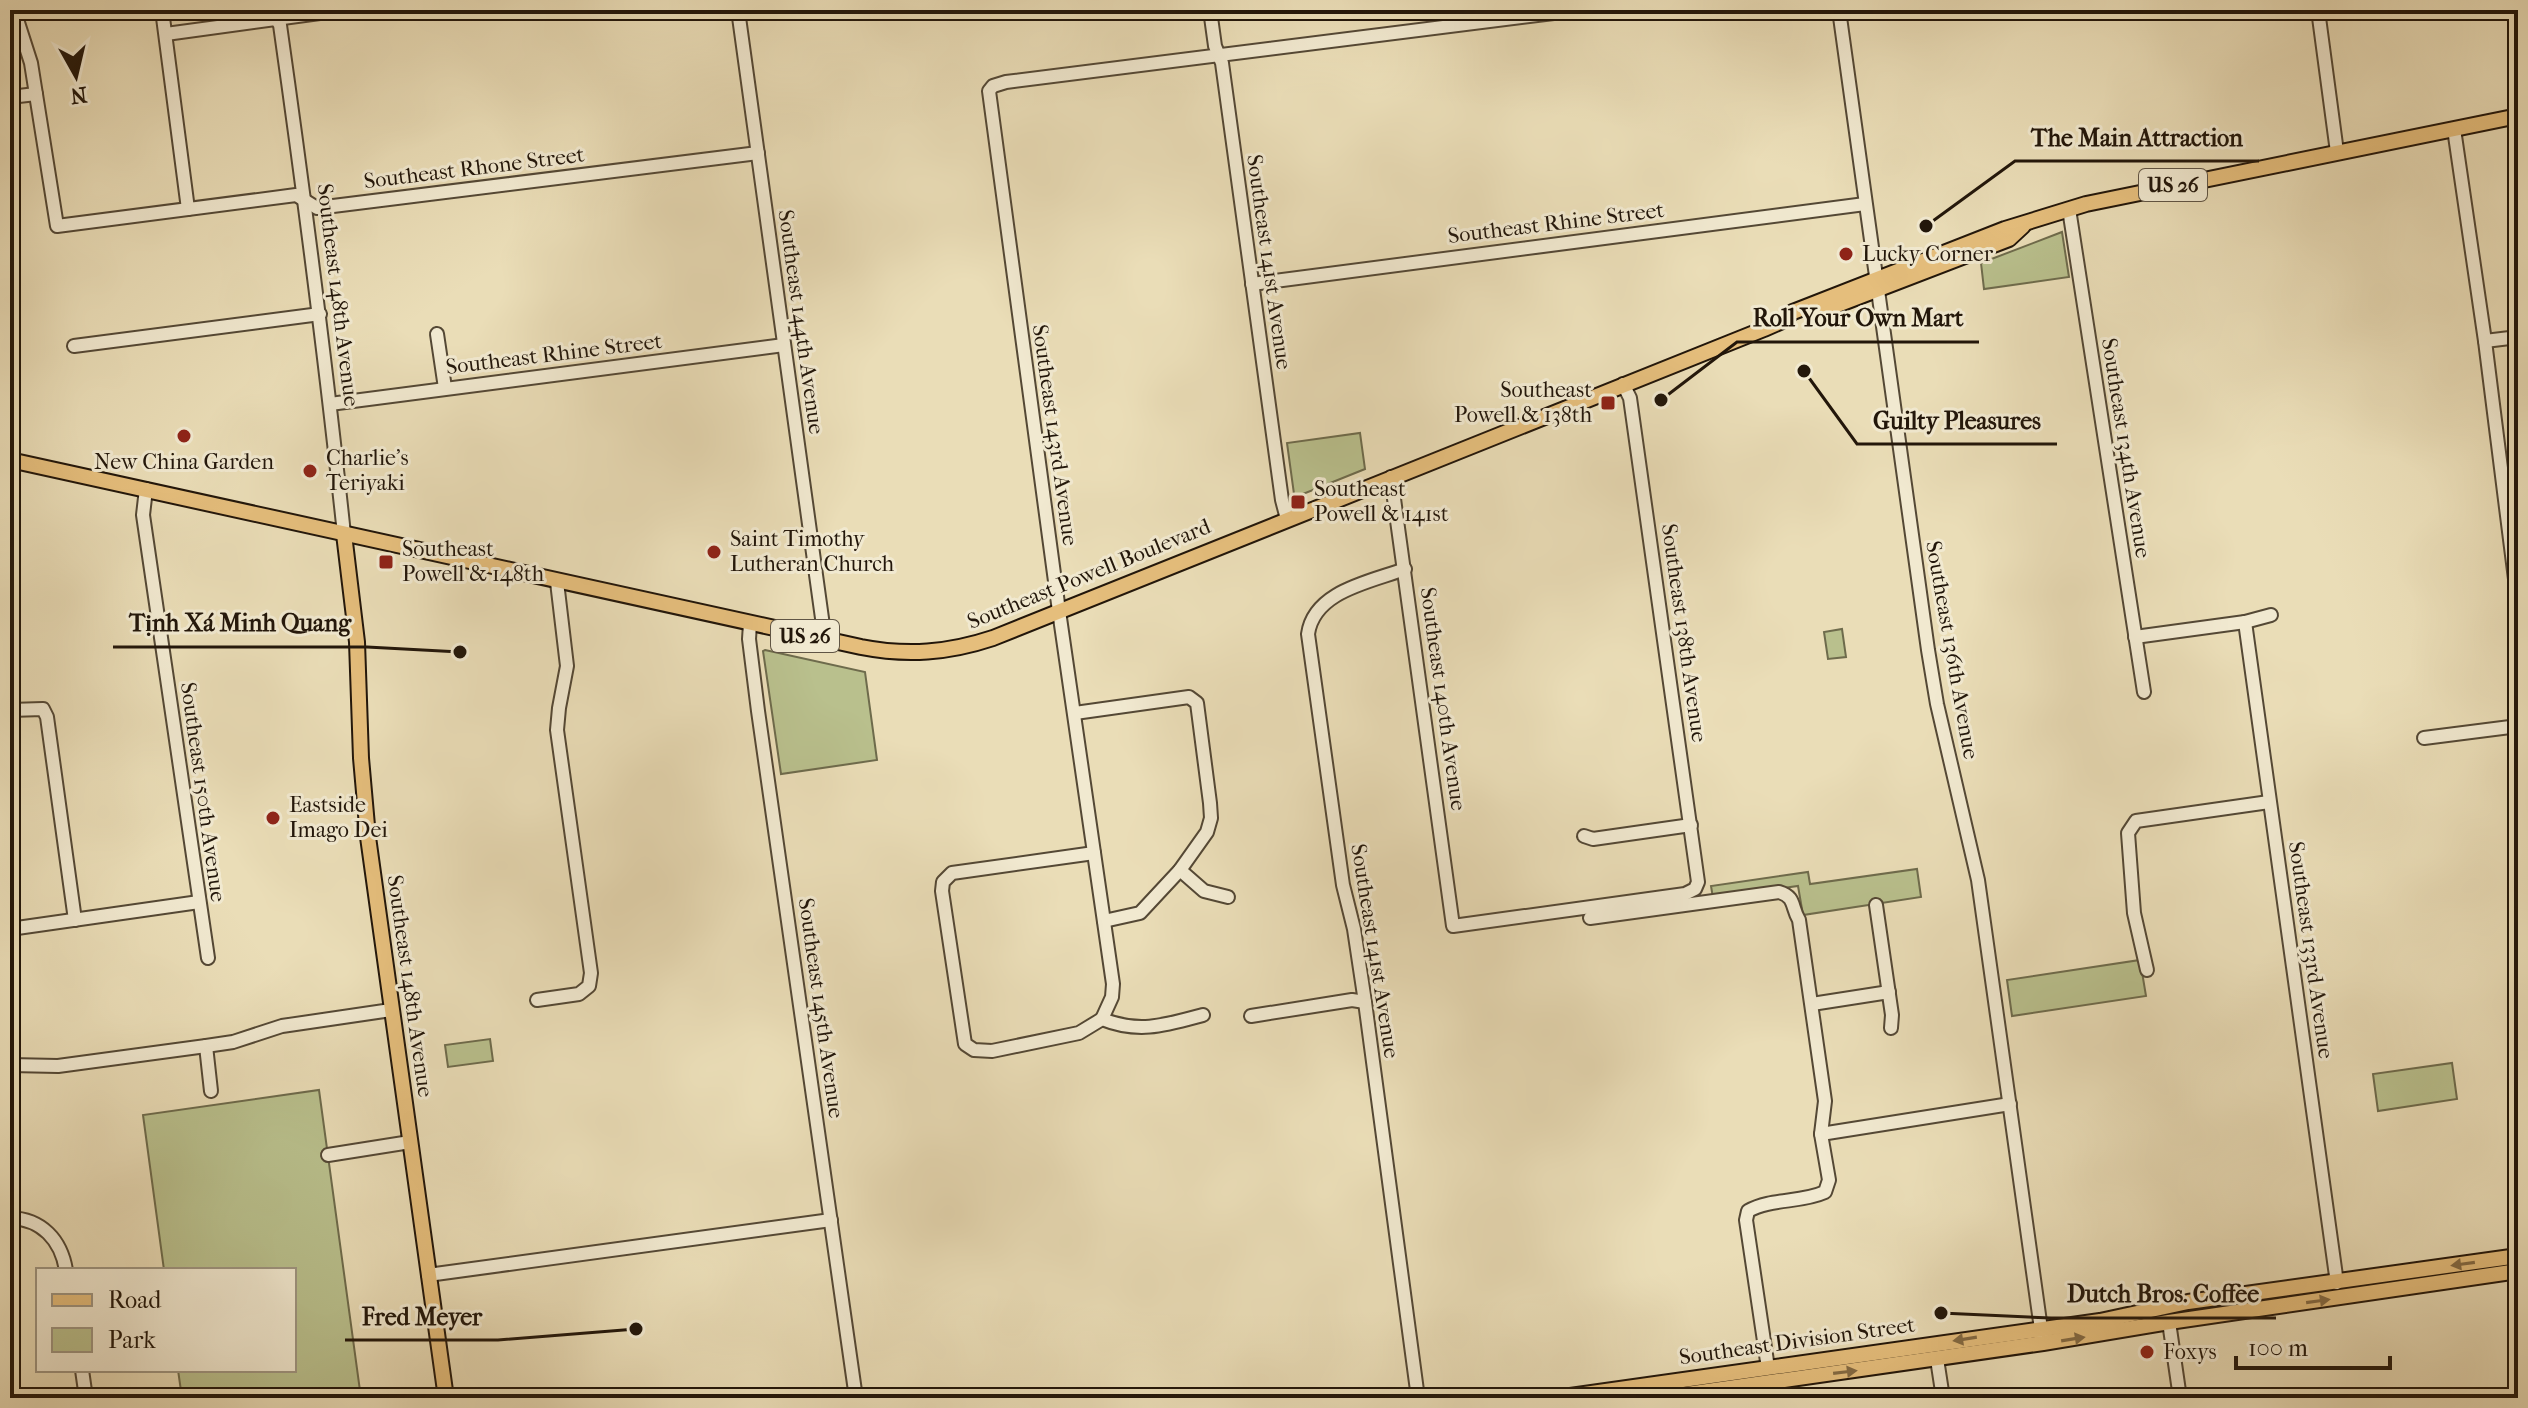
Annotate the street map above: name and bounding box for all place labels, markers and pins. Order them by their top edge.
callout: The Main Attraction [2015,113,2259,161]
place label: Lucky Corner [1862,241,1994,267]
marker: Lucky Corner [1837,245,1855,263]
callout: Roll Your Own Mart [1737,294,1979,342]
place label: Southeast Powell & 138th [1454,377,1593,428]
marker: Southeast Powell & 138th [1599,394,1617,412]
callout: Guilty Pleasures [1857,396,2057,444]
marker: New China Garden [175,427,193,445]
place label: Charlie's Teriyaki [326,445,409,496]
place label: New China Garden [94,449,274,475]
marker: Charlie's Teriyaki [301,462,319,480]
place label: Southeast Powell & 141st [1314,476,1449,527]
marker: Southeast Powell & 141st [1289,493,1307,511]
place label: Saint Timothy Lutheran Church [730,526,895,577]
place label: Southeast Powell & 148th [402,536,545,587]
marker: Saint Timothy Lutheran Church [705,543,723,561]
marker: Southeast Powell & 148th [377,553,395,571]
callout: Tịnh Xá Minh Quang [113,599,367,647]
place label: Eastside Imago Dei [289,792,388,843]
marker: Eastside Imago Dei [264,809,282,827]
callout: Dutch Bros. Coffee [2051,1270,2276,1318]
callout: Fred Meyer [345,1292,498,1340]
place label: Foxys [2163,1339,2217,1365]
marker: Foxys [2138,1343,2156,1361]

